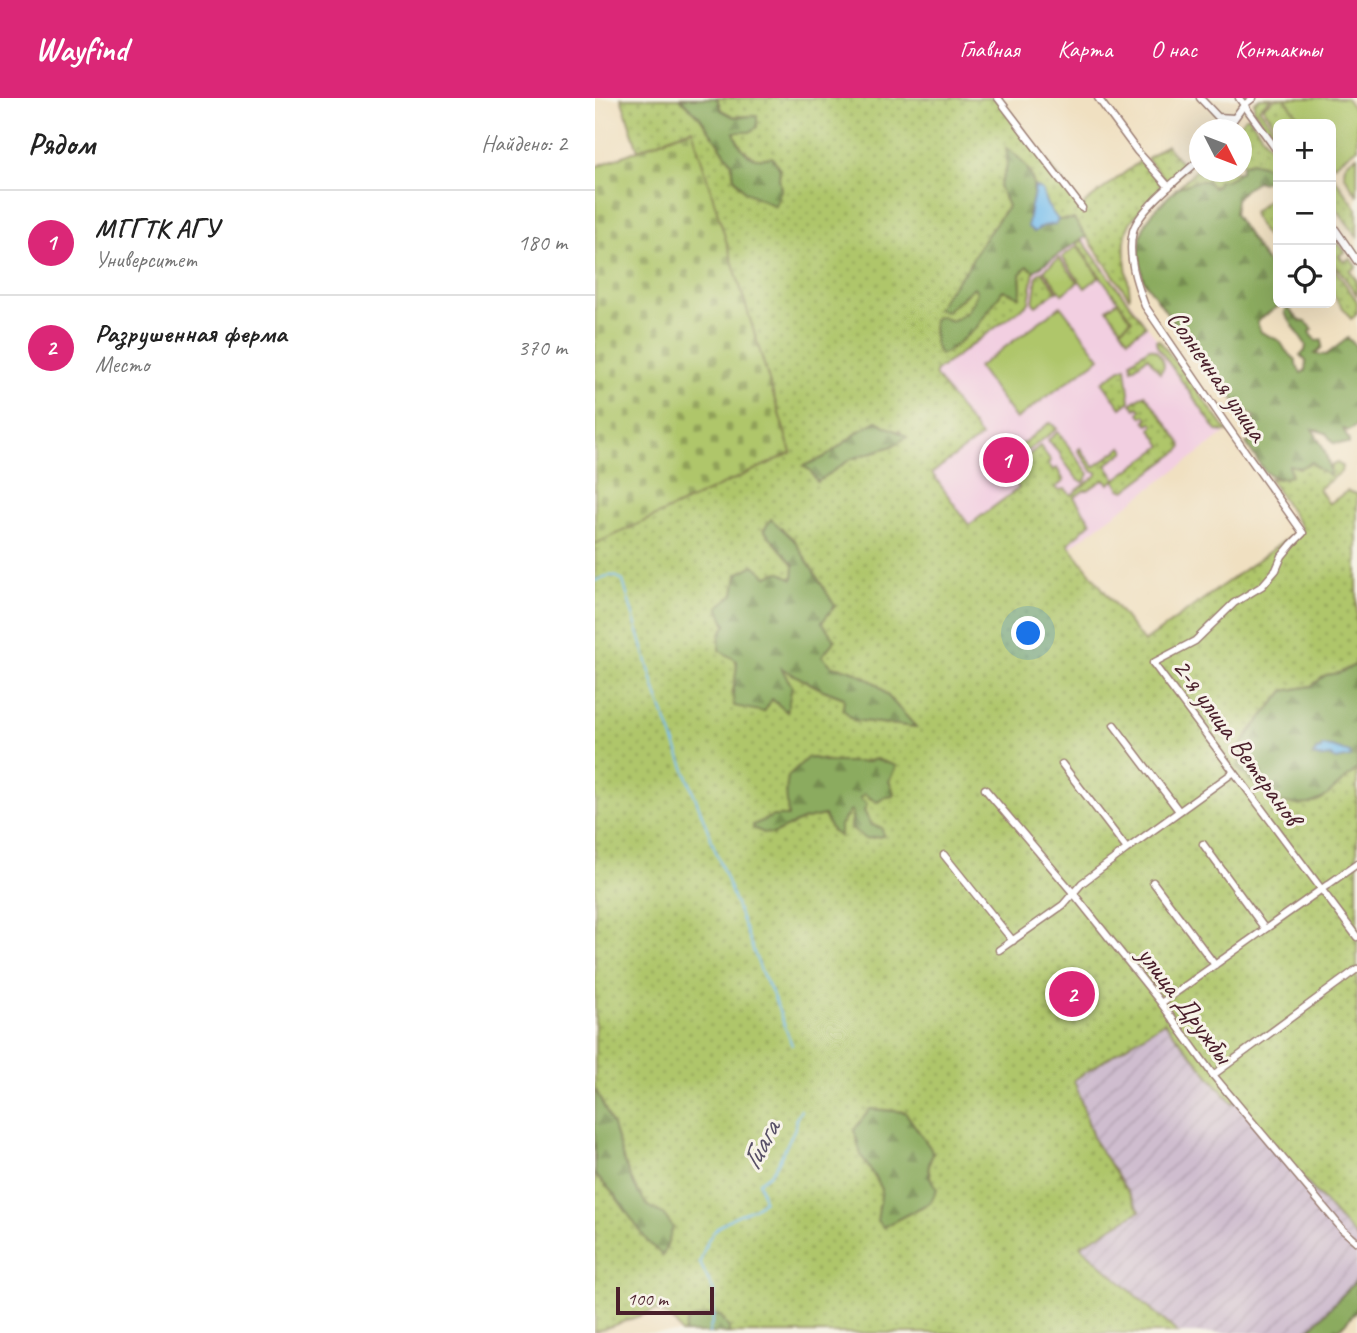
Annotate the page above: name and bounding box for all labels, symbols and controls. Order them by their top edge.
text: Wayfind [35,28,128,70]
text: Главная [959,34,1020,64]
text: Карта [1058,34,1112,64]
text: О нас [1150,34,1197,64]
text: Контакты [1235,34,1322,64]
north arrow [1189,119,1252,182]
map controls [1273,119,1336,308]
button: + [1273,119,1336,182]
text: Рядом [28,125,95,163]
text: Найдено: 2 [481,129,567,158]
button: − [1273,182,1336,245]
text: МГГТК АГУ [95,212,220,245]
text: 1 [46,228,56,257]
text: 180 m [518,228,567,257]
text: Университет [95,245,197,274]
button: locate [1273,245,1336,308]
street label: Солнечная улица [1159,303,1277,449]
text: Разрушенная ферма [95,317,287,350]
text: 2 [46,333,56,362]
text: 370 m [518,333,567,362]
text: Место [95,350,149,379]
pin: 1 [983,434,1029,486]
your location [1011,616,1045,650]
street label: 2-я улица Ветеранов [1165,651,1313,836]
street label: улица Дружбы [1129,937,1243,1072]
pin: 2 [1049,968,1095,1020]
water label: Гиага [732,1111,790,1176]
scale bar [616,1284,714,1316]
text: 100 m [627,1287,668,1311]

